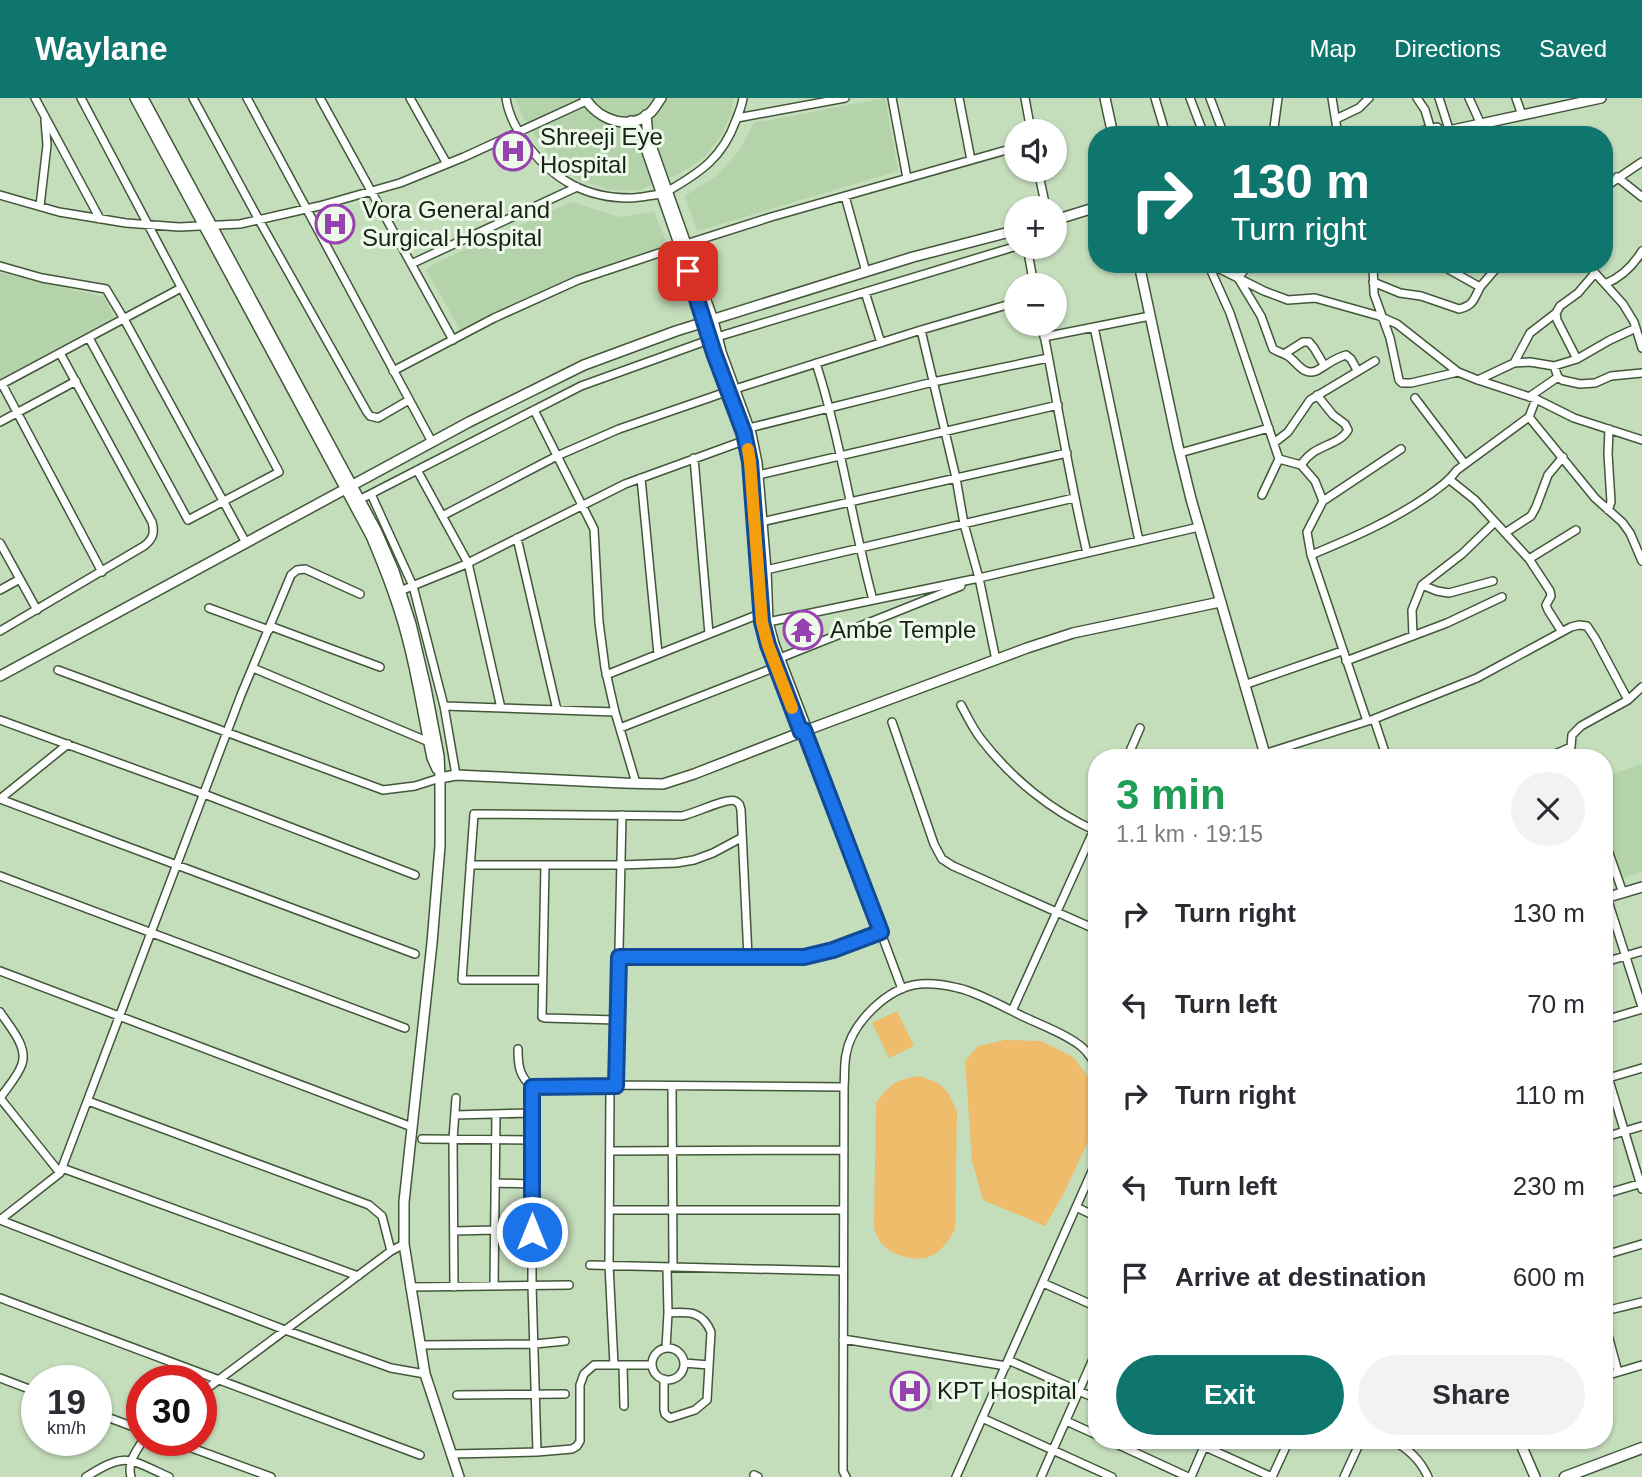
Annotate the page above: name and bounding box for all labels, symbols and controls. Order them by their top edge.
text: Waylane [35,30,168,67]
text: Map [1310,35,1356,62]
text: Directions [1394,35,1501,62]
text: Saved [1539,35,1607,62]
map controls [1004,119,1067,336]
button: sound [1004,119,1067,182]
place label: Shreeji Eye Hospital [540,123,663,178]
hospital icon: Shreeji Eye Hospital [492,130,534,172]
icon: right [1116,154,1207,245]
text: 130 m [1231,154,1370,208]
place label: Vora General and Surgical Hospital [362,196,550,251]
button: + [1004,196,1067,259]
hospital icon: Vora General and Surgical Hospital [314,203,356,245]
text: Turn right [1231,211,1367,247]
pin [658,241,718,301]
icon: arrive [669,252,707,290]
button: − [1004,273,1067,336]
temple icon: Ambe Temple [782,609,824,651]
place label: Ambe Temple [830,616,976,643]
text: 3 min [1116,771,1226,818]
button: close [1511,772,1585,846]
text: 1.1 km · 19:15 [1116,821,1263,847]
icon: right [1116,895,1154,933]
text: Turn right [1175,898,1296,928]
text: 130 m [1513,898,1585,928]
icon: left [1116,986,1154,1024]
text: Turn left [1175,989,1277,1019]
text: 70 m [1527,989,1585,1019]
icon: right [1116,1077,1154,1115]
text: Turn right [1175,1080,1296,1110]
text: 110 m [1515,1080,1585,1110]
icon: left [1116,1168,1154,1206]
text: Turn left [1175,1171,1277,1201]
text: 230 m [1513,1171,1585,1201]
position arrow [495,1195,569,1269]
icon: arrive [1116,1259,1154,1297]
text: Arrive at destination [1175,1262,1426,1292]
text: 600 m [1513,1262,1585,1292]
button: Exit [1116,1355,1344,1435]
button: Share [1358,1355,1585,1435]
speed limit sign: 30 [126,1365,217,1456]
hospital icon: KPT Hospital [889,1370,931,1412]
place label: KPT Hospital [937,1377,1077,1404]
text: 19 [47,1382,86,1421]
text: km/h [47,1418,86,1438]

